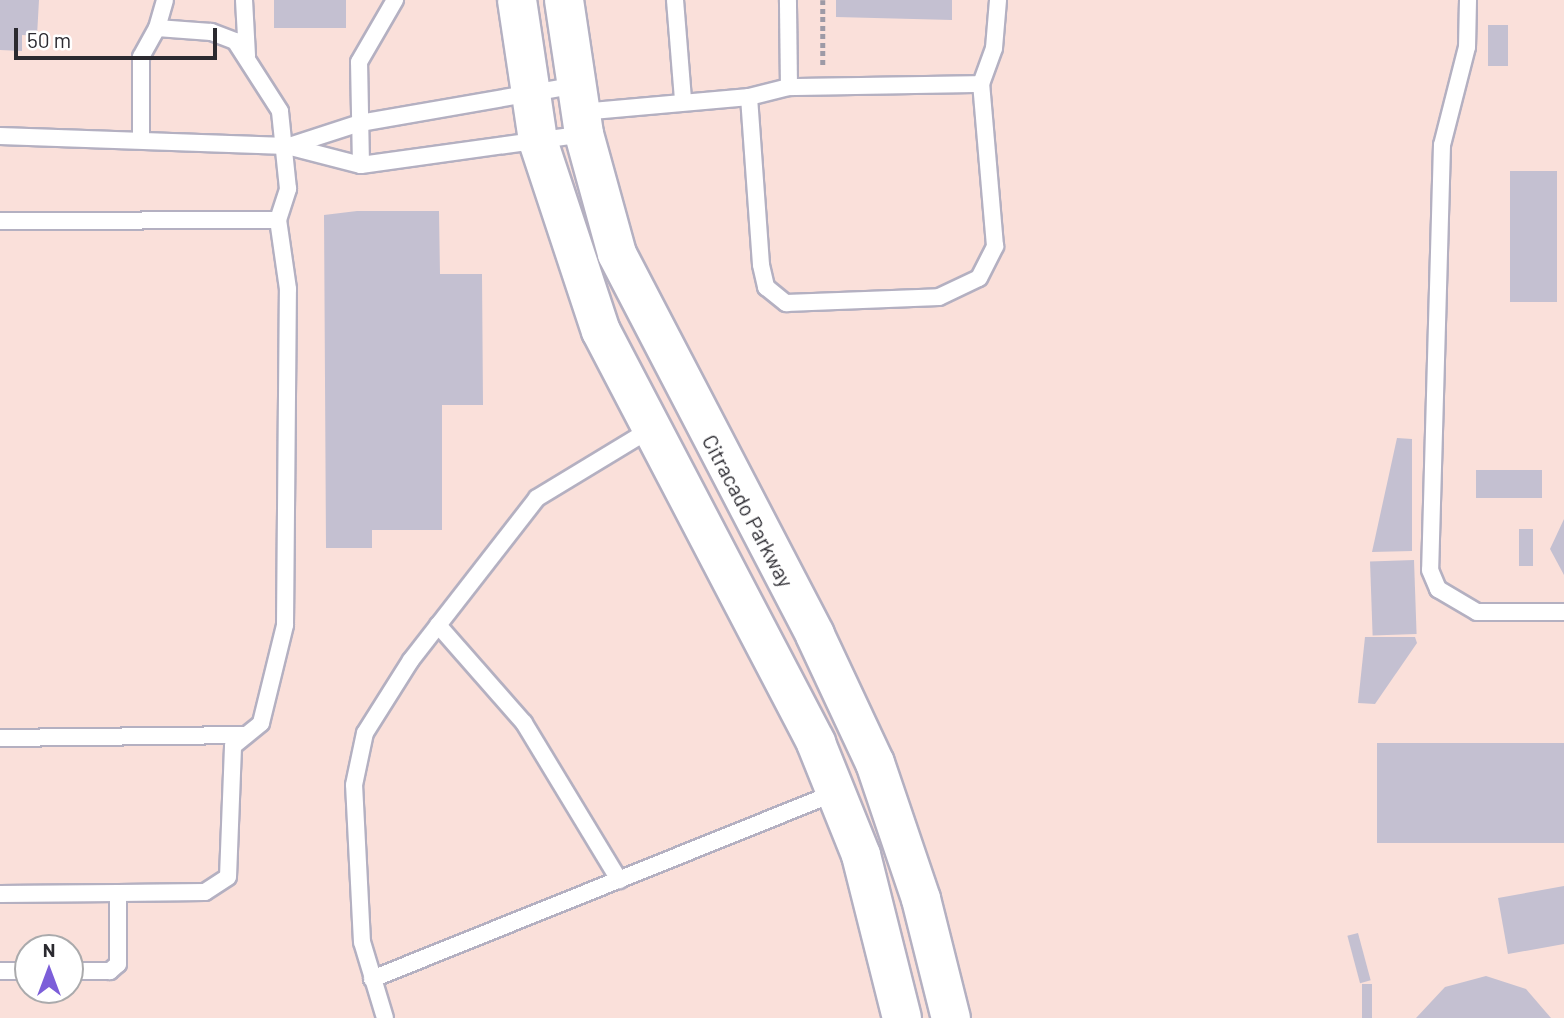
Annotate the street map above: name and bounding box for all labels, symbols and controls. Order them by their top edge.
scale bar [18,14,220,58]
text: 50 m [27,27,71,52]
street label: Citracado Parkway [697,430,799,592]
north arrow [14,934,84,1004]
text: N [43,938,55,961]

